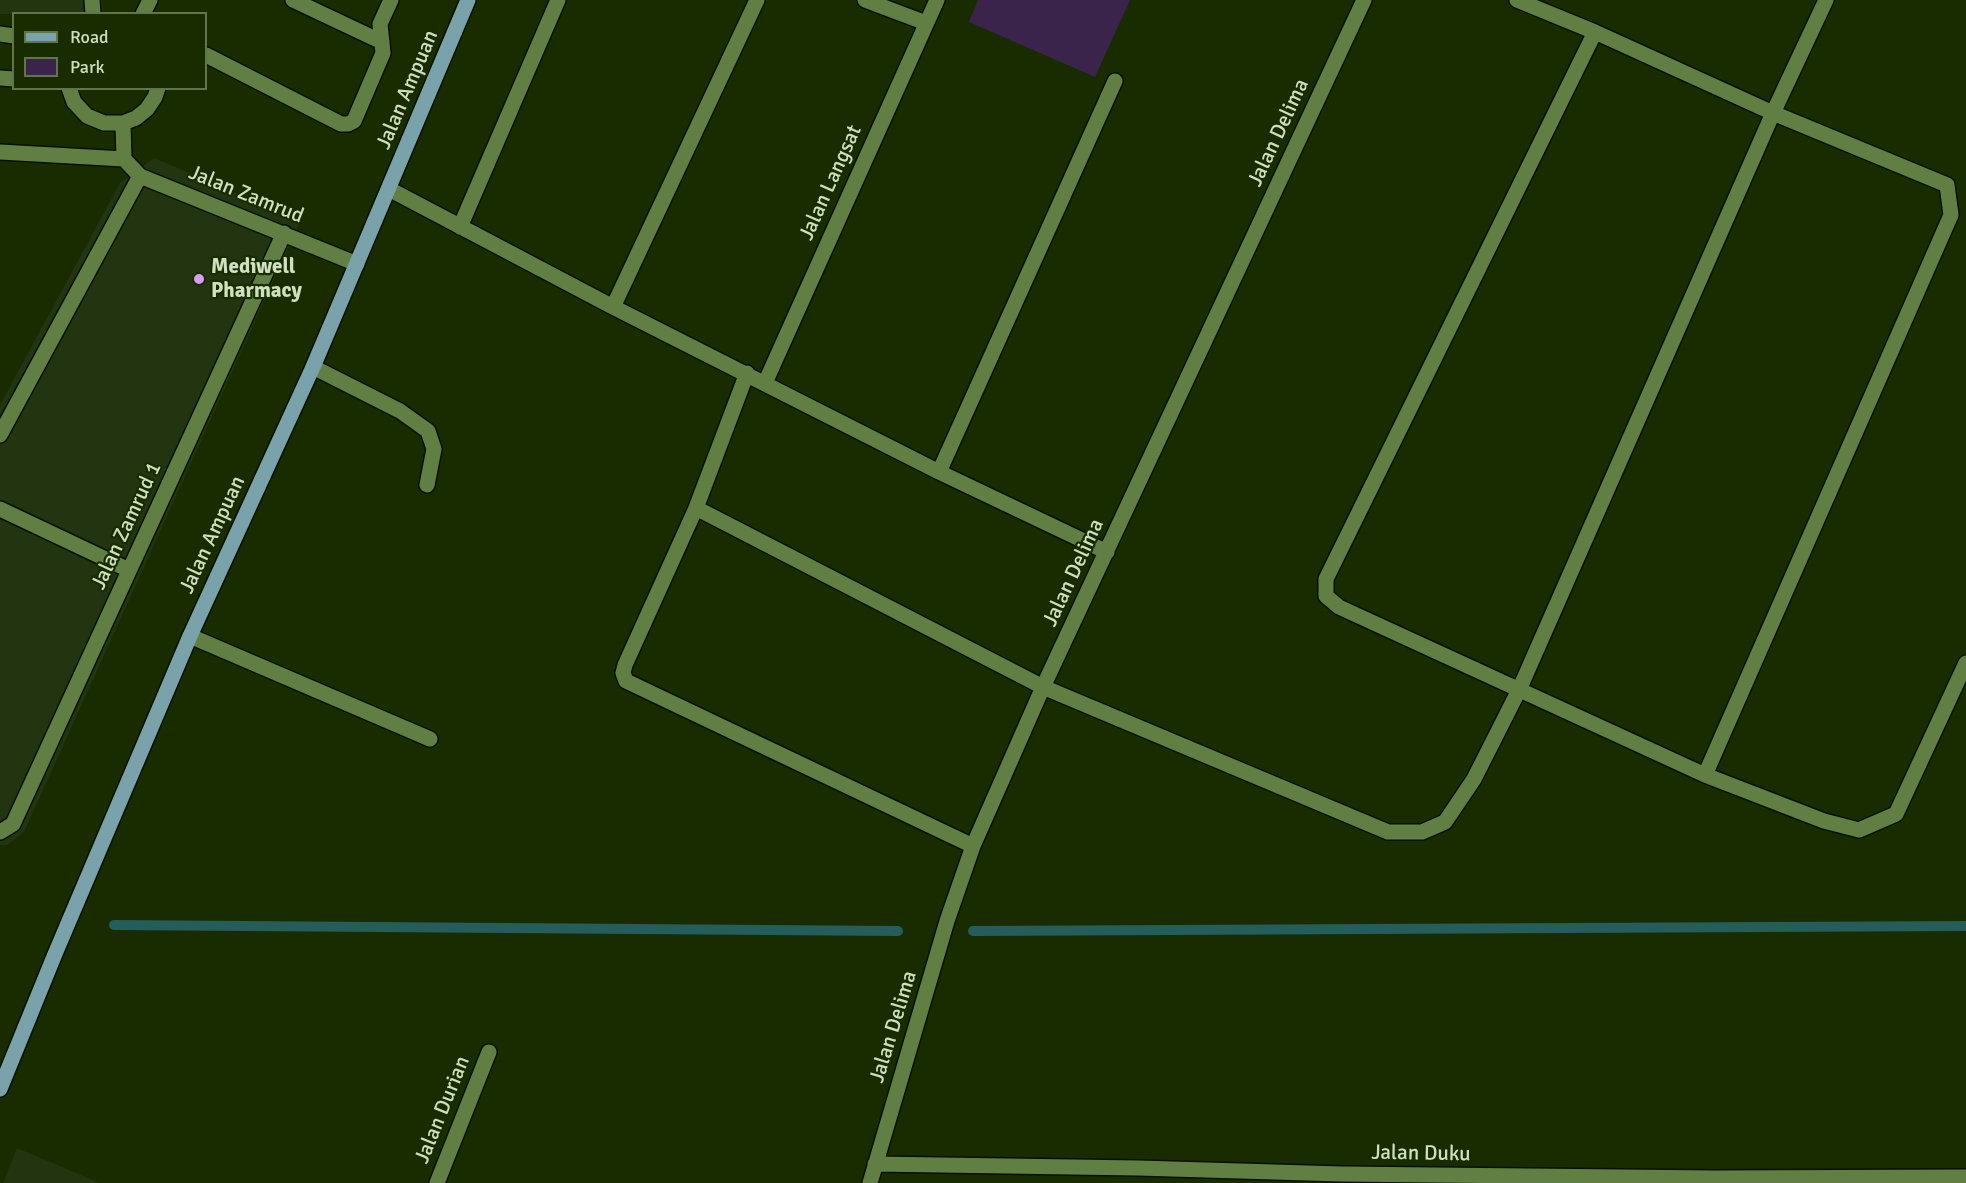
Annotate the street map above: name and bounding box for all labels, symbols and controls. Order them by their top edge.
legend [12,12,207,90]
text: Road [70,26,109,48]
street label: Jalan Ampuan [372,27,444,153]
text: Park [70,56,105,78]
street label: Jalan Delima [1243,75,1315,191]
street label: Jalan Langsat [794,122,868,244]
street label: Jalan Zamrud [185,161,307,229]
place label: Mediwell Pharmacy [211,254,302,304]
marker: Mediwell Pharmacy [192,272,206,286]
street label: Jalan Zamrud 1 [87,458,167,594]
street label: Jalan Ampuan [175,472,251,598]
street label: Jalan Delima [1038,515,1110,631]
street label: Jalan Delima [865,968,923,1086]
street label: Jalan Durian [410,1053,476,1167]
street label: Jalan Duku [1371,1141,1471,1167]

